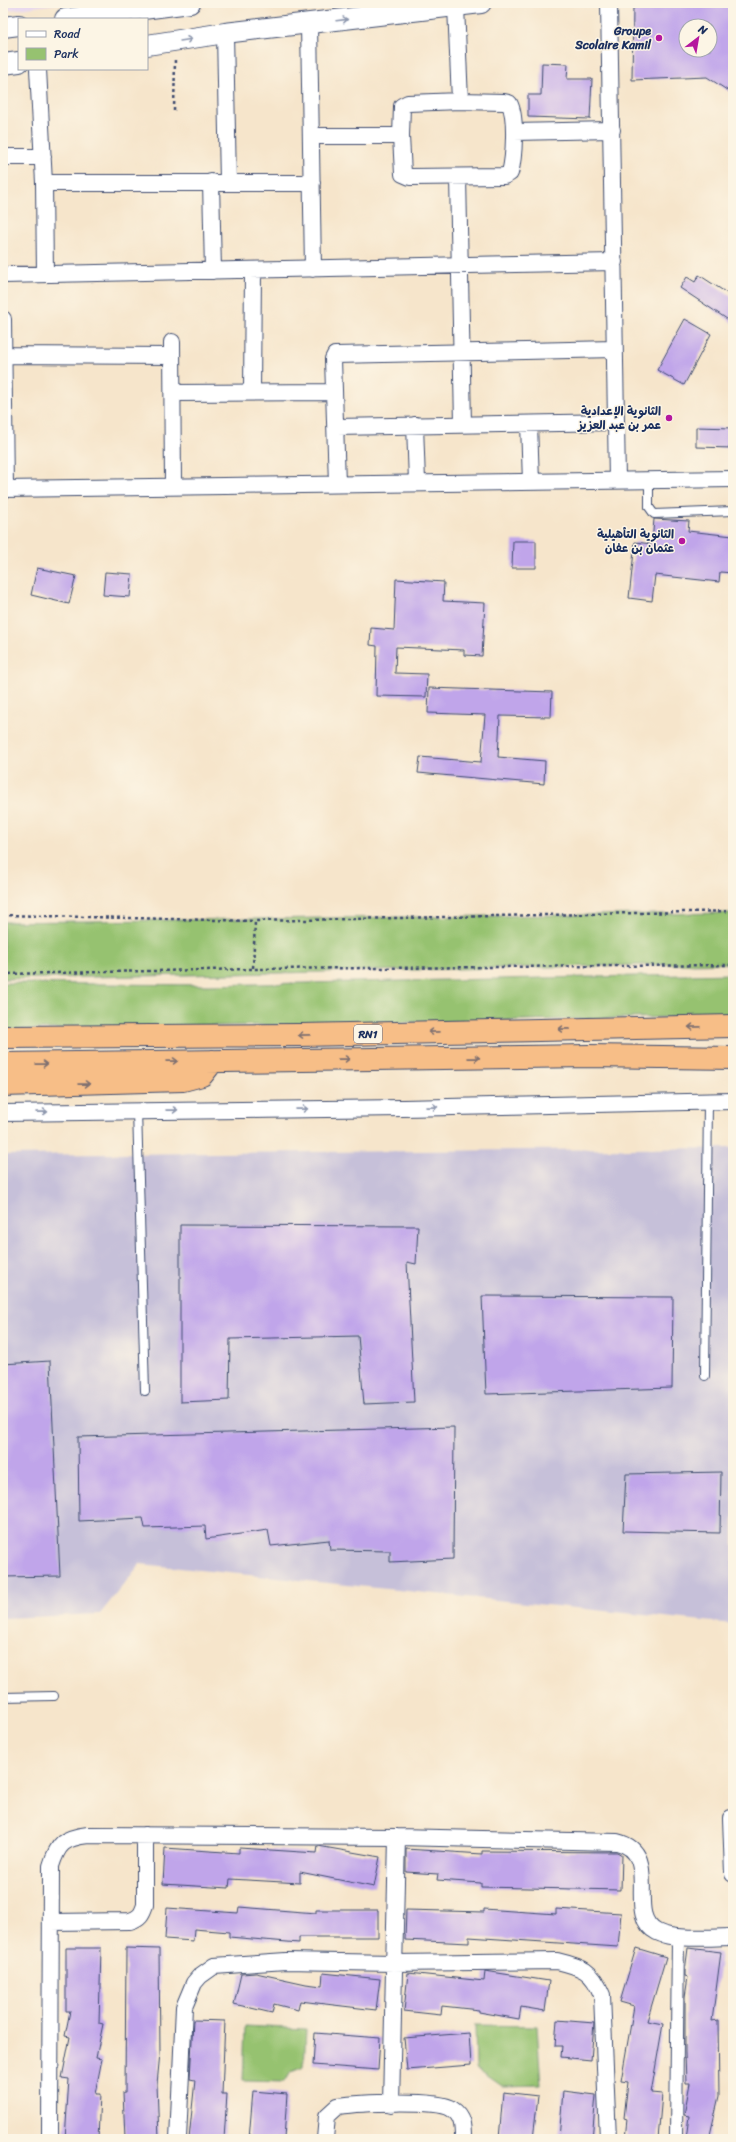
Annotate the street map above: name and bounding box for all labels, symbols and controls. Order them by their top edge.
one-way arrow [335,16,348,23]
legend [18,18,148,70]
north arrow [678,18,718,58]
text: N [694,19,711,40]
place label: Groupe Scolaire Kamil [574,20,652,56]
text: Road [54,23,81,45]
marker: Groupe Scolaire Kamil [654,33,664,43]
one-way arrow [179,36,192,44]
text: Park [54,43,79,65]
place label: الثانوية الإعدادية عمر بن عبد العزيز [577,400,662,436]
marker: الثانوية الإعدادية عمر بن عبد العزيز [664,413,674,423]
place label: الثانوية التأهيلية عثمان بن عفان [597,523,675,559]
marker: الثانوية التأهيلية عثمان بن عفان [677,536,687,546]
one-way arrow [688,1023,701,1030]
road number: RN1 [354,1025,382,1043]
one-way arrow [558,1025,571,1033]
one-way arrow [428,1028,441,1036]
one-way arrow [298,1031,311,1039]
one-way arrow [467,1054,480,1061]
one-way arrow [337,1055,350,1063]
one-way arrow [165,1058,178,1065]
one-way arrow [35,1060,48,1068]
one-way arrow [77,1080,90,1087]
one-way arrow [425,1103,438,1111]
one-way arrow [295,1105,308,1113]
one-way arrow [165,1106,178,1114]
one-way arrow [35,1108,48,1116]

